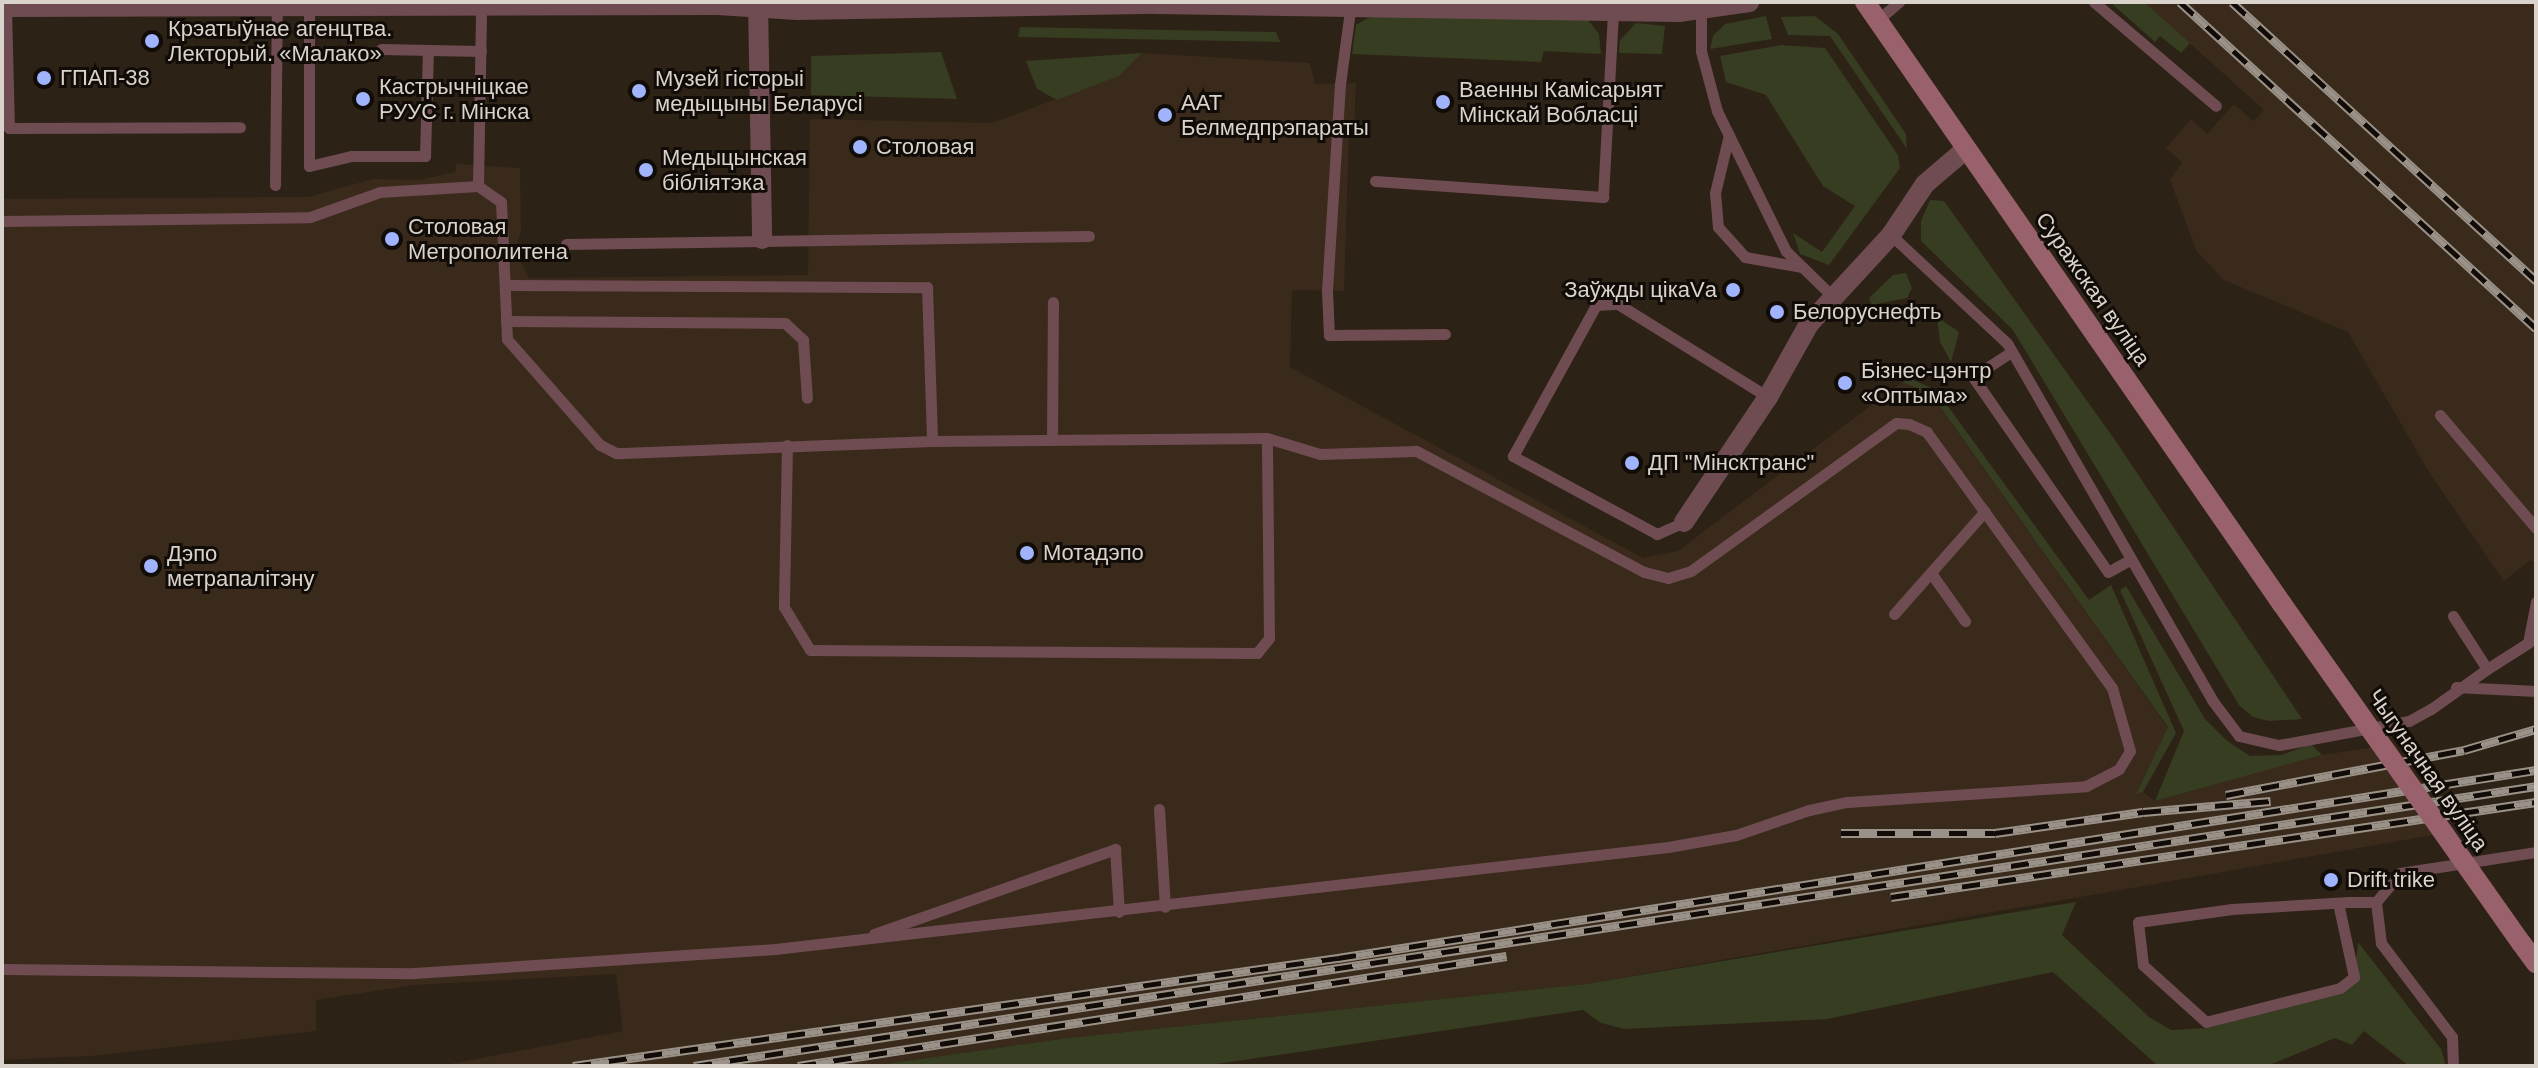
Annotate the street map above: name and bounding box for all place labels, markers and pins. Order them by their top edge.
place label: Крэатыўнае агенцтва. Лекторый. «Малако» [168,15,392,66]
marker: Крэатыўнае агенцтва. Лекторый. «Малако» [143,32,161,50]
place label: ГПАП-38 [60,65,150,91]
place label: Музей гісторыі медыцыны Беларусі [655,65,863,116]
marker: ГПАП-38 [35,69,53,87]
place label: Кастрычніцкае РУУС г. Мінска [379,73,529,124]
place label: Ваенны Камісарыят Мінскай Вобласці [1459,76,1663,128]
marker: Музей гісторыі медыцыны Беларусі [630,82,648,100]
place label: ААТ Белмедпрэпараты [1181,89,1369,140]
marker: Кастрычніцкае РУУС г. Мінска [354,90,372,108]
marker: Ваенны Камісарыят Мінскай Вобласці [1434,93,1452,111]
marker: ААТ Белмедпрэпараты [1156,106,1174,124]
place label: Столовая [876,134,974,160]
marker: Столовая [851,138,869,156]
place label: Медыцынская бібліятэка [662,144,807,196]
marker: Медыцынская бібліятэка [637,161,655,179]
place label: Столовая Метрополитена [408,213,568,264]
marker: Столовая Метрополитена [383,230,401,248]
place label: Заўжды цікаVа [1564,277,1717,303]
marker: Заўжды цікаVа [1724,281,1742,299]
place label: Белоруснефть [1793,299,1942,325]
marker: Белоруснефть [1768,303,1786,321]
place label: Бізнес-цэнтр «Оптыма» [1861,357,1991,408]
marker: Бізнес-цэнтр «Оптыма» [1836,374,1854,392]
place label: ДП "Мінсктранс" [1648,450,1814,476]
marker: ДП "Мінсктранс" [1623,454,1641,472]
place label: Дэпо метрапалітэну [167,540,315,592]
place label: Мотадэпо [1043,540,1144,566]
marker: Мотадэпо [1018,544,1036,562]
marker: Дэпо метрапалітэну [142,557,160,575]
place label: Drift trike [2347,867,2435,893]
marker: Drift trike [2322,871,2340,889]

